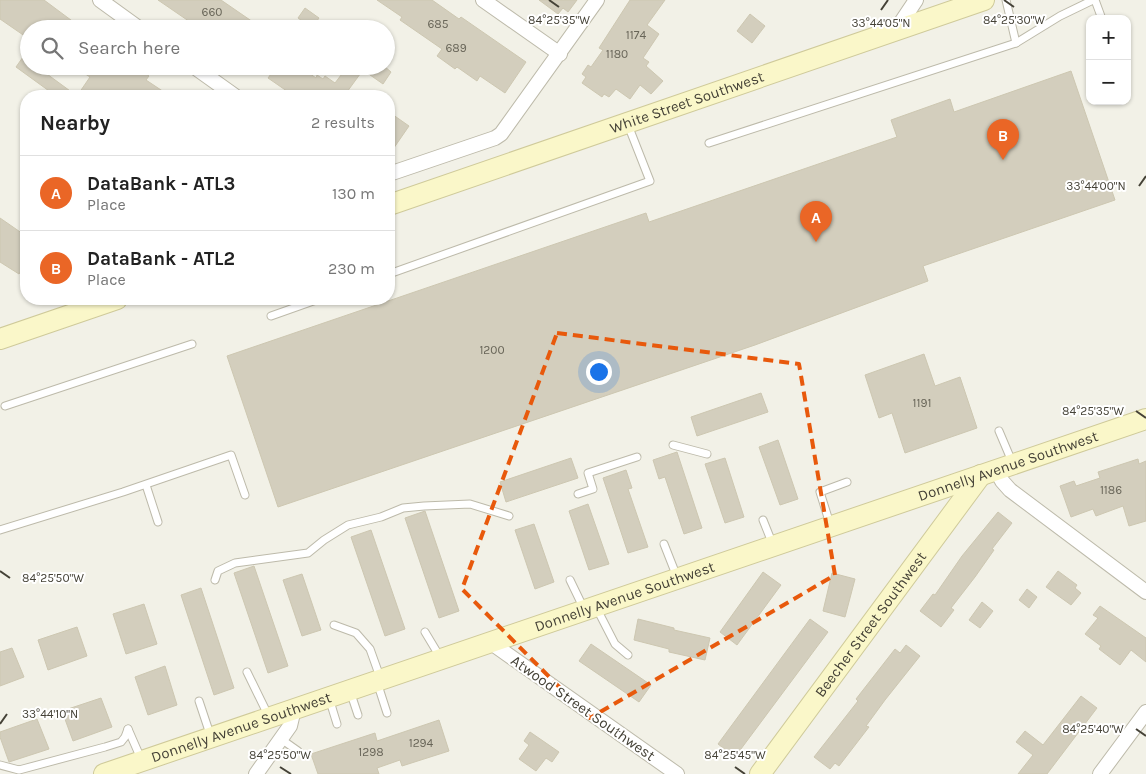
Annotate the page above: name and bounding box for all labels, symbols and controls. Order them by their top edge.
house number: 660 [202,5,222,19]
text: 84°25'35"W [528,13,590,27]
text: 84°25'30"W [983,13,1045,27]
map controls [1086,15,1131,105]
button: + [1086,15,1131,60]
text: 33°44'05"N [851,16,911,30]
house number: 685 [427,17,449,31]
search box [20,20,395,75]
house number: 1174 [626,28,646,42]
icon: search [38,34,66,62]
text: Search here [78,37,180,59]
house number: 689 [445,41,467,55]
house number: 1180 [606,47,628,61]
button: − [1086,60,1131,105]
street label: White Street Southwest [607,67,767,137]
text: Nearby [40,111,110,135]
text: 2 results [311,113,375,132]
pin: B [987,119,1019,160]
text: DataBank - ATL3 [87,173,235,195]
text: 33°44'00"N [1066,179,1126,193]
text: A [51,184,61,203]
text: 130 m [332,184,375,203]
text: Place [87,195,126,214]
pin: A [800,201,832,242]
text: DataBank - ATL2 [87,248,235,270]
text: B [51,259,61,278]
text: 230 m [328,259,375,278]
text: Place [87,270,126,289]
house number: 1200 [479,343,505,357]
your location [586,359,612,385]
house number: 1191 [913,396,931,410]
text: 84°25'35"W [1062,404,1124,418]
street label: Donnelly Avenue Southwest [916,427,1101,505]
house number: 1186 [1100,483,1122,497]
street label: Beecher Street Southwest [811,548,930,701]
street label: Donnelly Avenue Southwest [532,558,717,636]
text: 84°25'50"W [22,571,84,585]
street label: Atwood Street Southwest [507,651,659,765]
street label: Donnelly Avenue Southwest [149,688,334,766]
text: 33°44'10"N [22,707,78,721]
text: 84°25'40"W [1062,722,1124,736]
house number: 1294 [409,736,434,750]
house number: 1298 [358,745,384,759]
text: 84°25'50"W [249,748,311,762]
text: 84°25'45"W [704,748,766,762]

